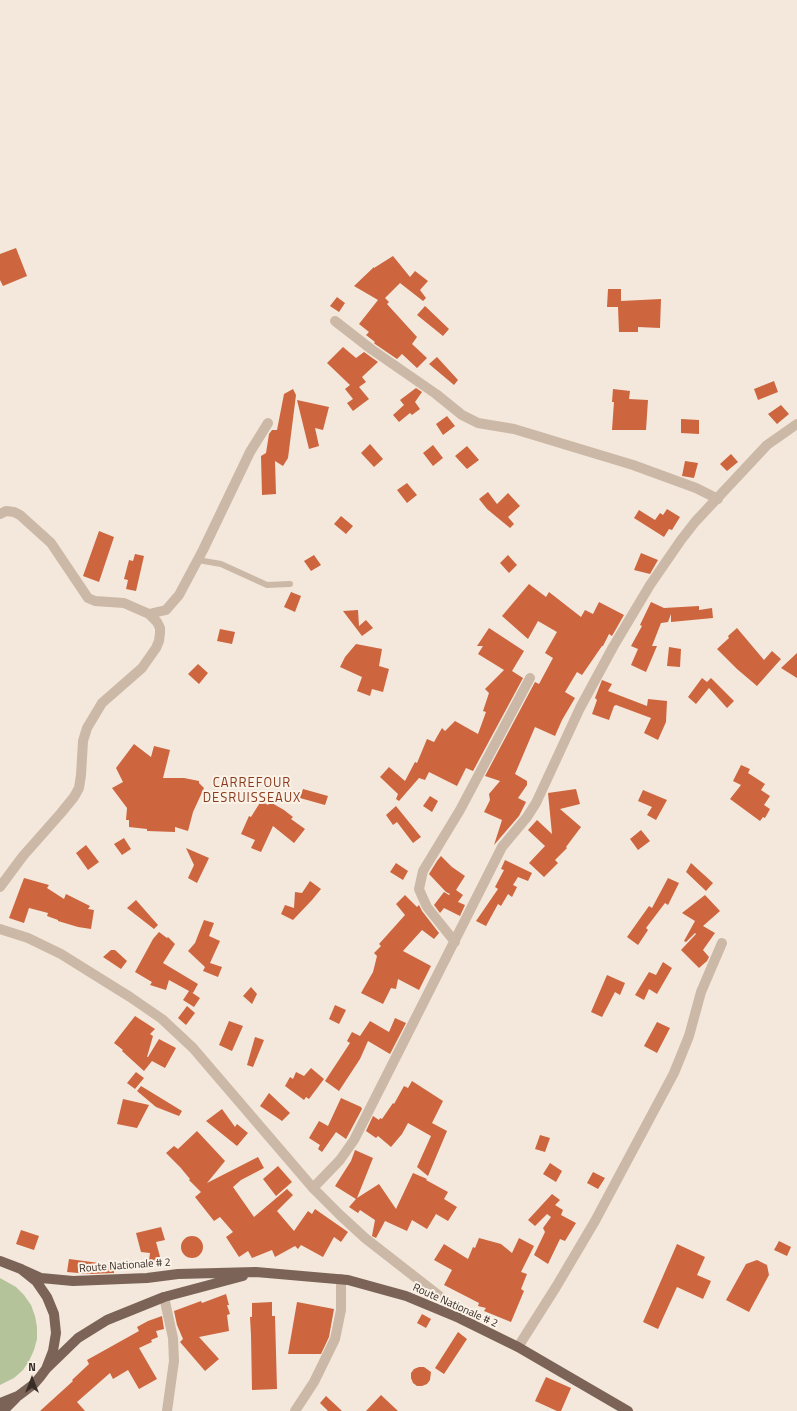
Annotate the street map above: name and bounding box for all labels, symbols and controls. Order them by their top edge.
district label: CARREFOUR DESRUISSEAUX [203,776,301,807]
street label: Route Nationale # 2 [79,1256,171,1276]
street label: Route Nationale # 2 [410,1281,500,1331]
north arrow [12,1359,52,1399]
text: N [28,1359,36,1375]

